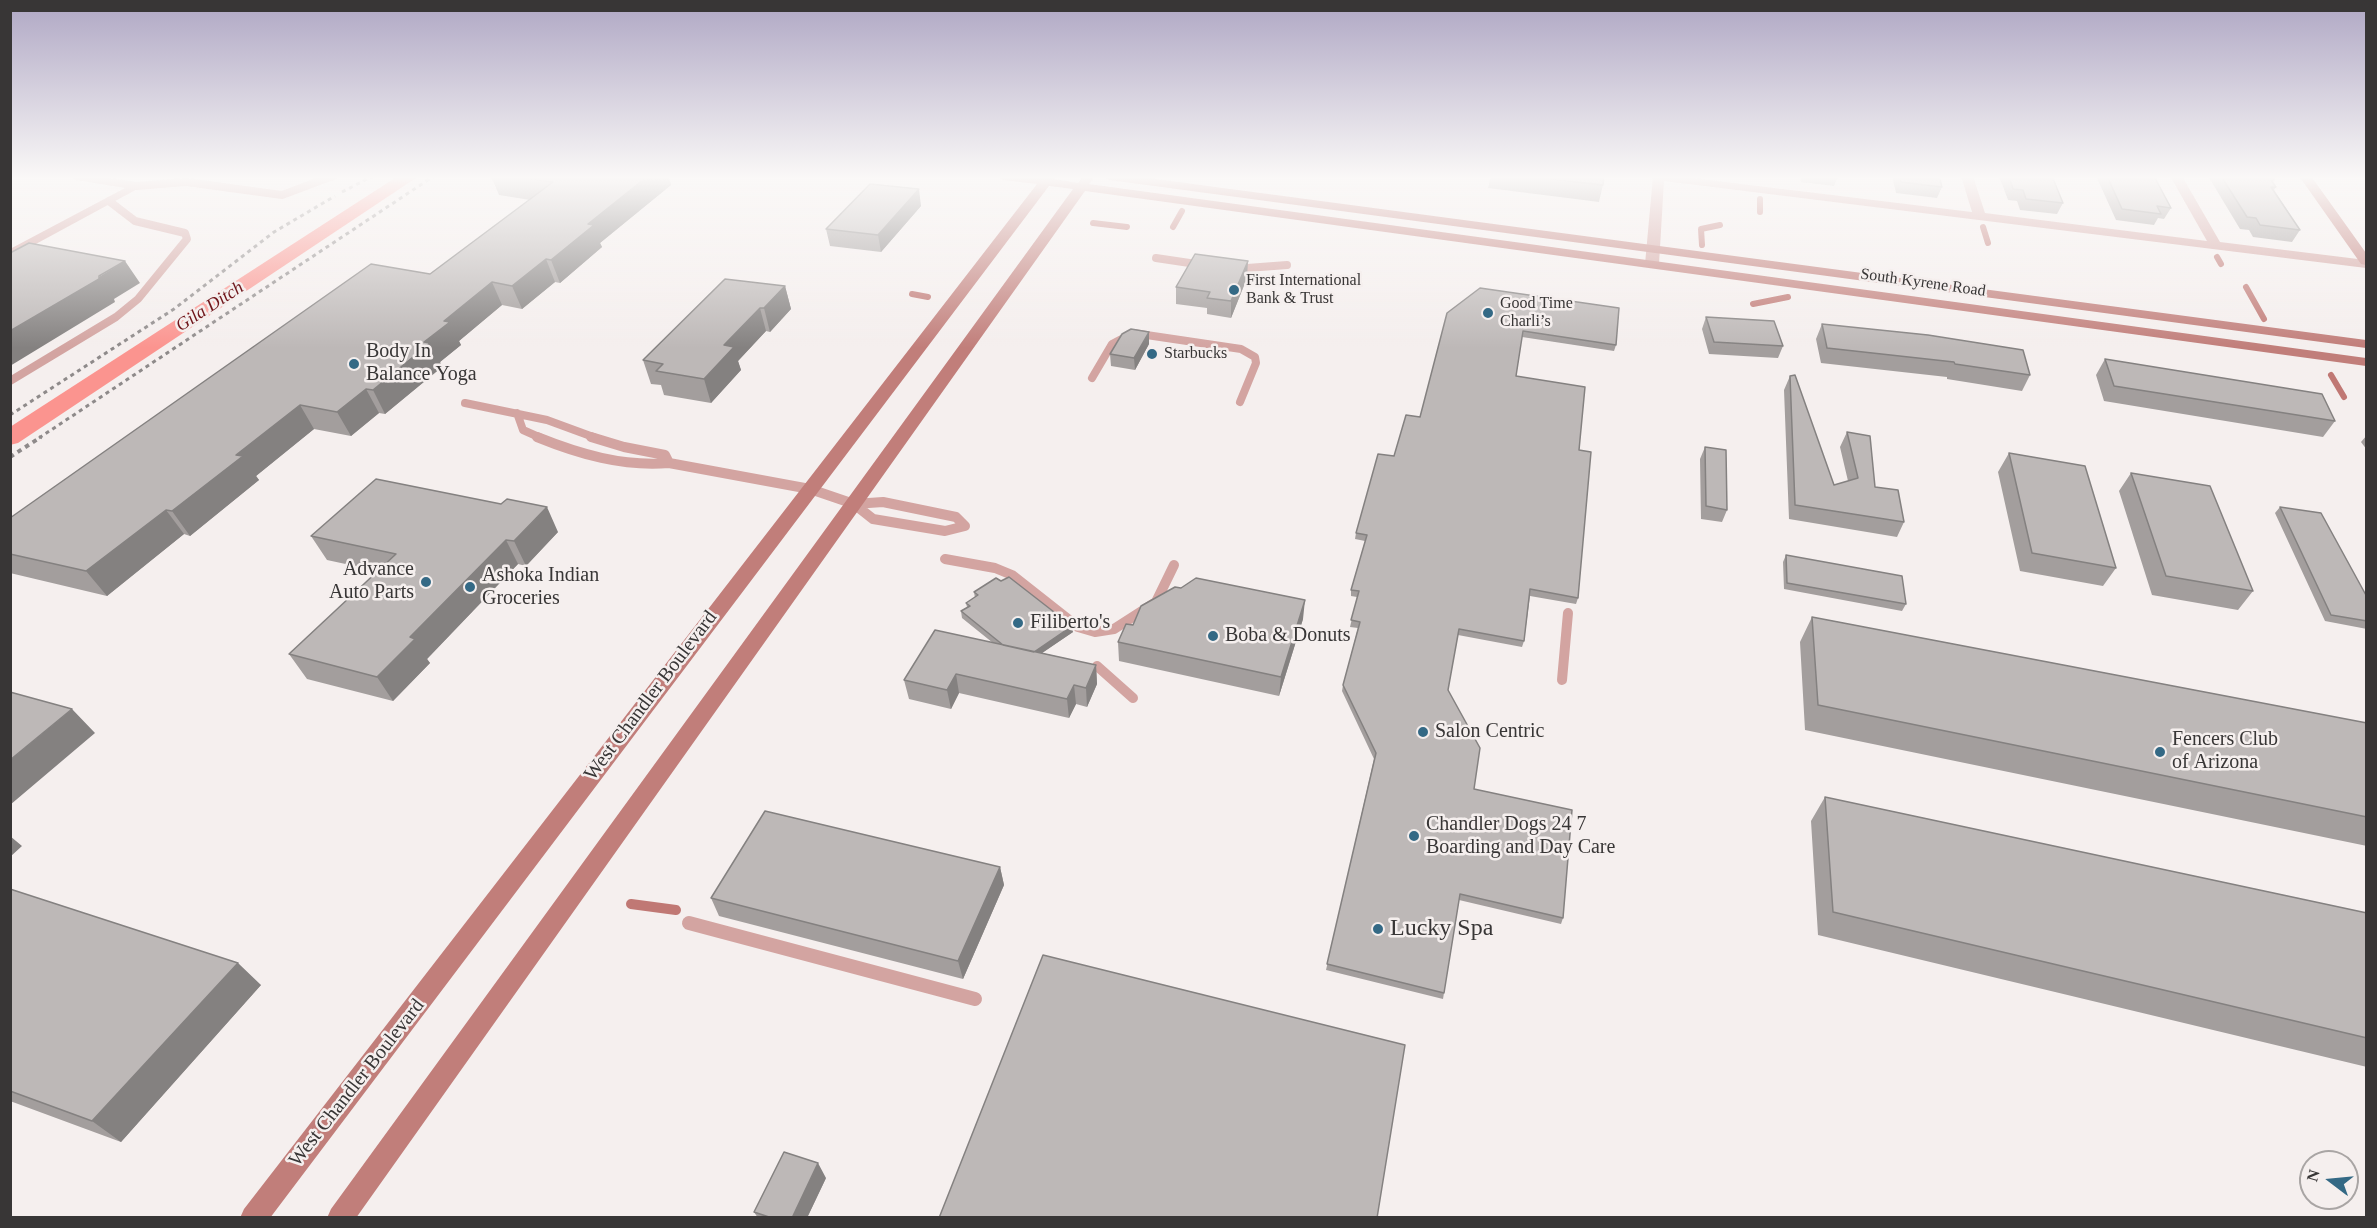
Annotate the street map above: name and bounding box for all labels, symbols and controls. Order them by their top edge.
street label: South Kyrene Road [1859,265,1987,301]
place label: First International Bank & Trust [1246,271,1361,309]
water label: Gila Ditch [172,277,248,337]
marker: First International Bank & Trust [1227,283,1241,297]
place label: Good Time Charli’s [1500,294,1573,332]
marker: Good Time Charli’s [1481,306,1495,320]
place label: Body In Balance Yoga [366,340,477,387]
place label: Starbucks [1164,344,1227,364]
marker: Starbucks [1145,347,1159,361]
marker: Body In Balance Yoga [347,357,361,371]
place label: Advance Auto Parts [329,558,414,605]
place label: Ashoka Indian Groceries [482,564,599,611]
marker: Advance Auto Parts [419,575,433,589]
marker: Ashoka Indian Groceries [463,580,477,594]
street label: West Chandler Boulevard [579,606,723,786]
place label: Filiberto's [1030,611,1110,635]
marker: Filiberto's [1011,616,1025,630]
place label: Boba & Donuts [1225,624,1351,648]
marker: Boba & Donuts [1206,629,1220,643]
place label: Salon Centric [1435,720,1544,744]
marker: Salon Centric [1416,725,1430,739]
place label: Fencers Club of Arizona [2172,728,2278,775]
marker: Fencers Club of Arizona [2153,745,2167,759]
place label: Chandler Dogs 24 7 Boarding and Day Care [1426,813,1615,860]
marker: Chandler Dogs 24 7 Boarding and Day Care [1407,829,1421,843]
place label: Lucky Spa [1390,915,1493,943]
marker: Lucky Spa [1371,922,1385,936]
street label: West Chandler Boulevard [284,994,430,1172]
north arrow [2299,1150,2359,1210]
text: N [2303,1168,2323,1183]

